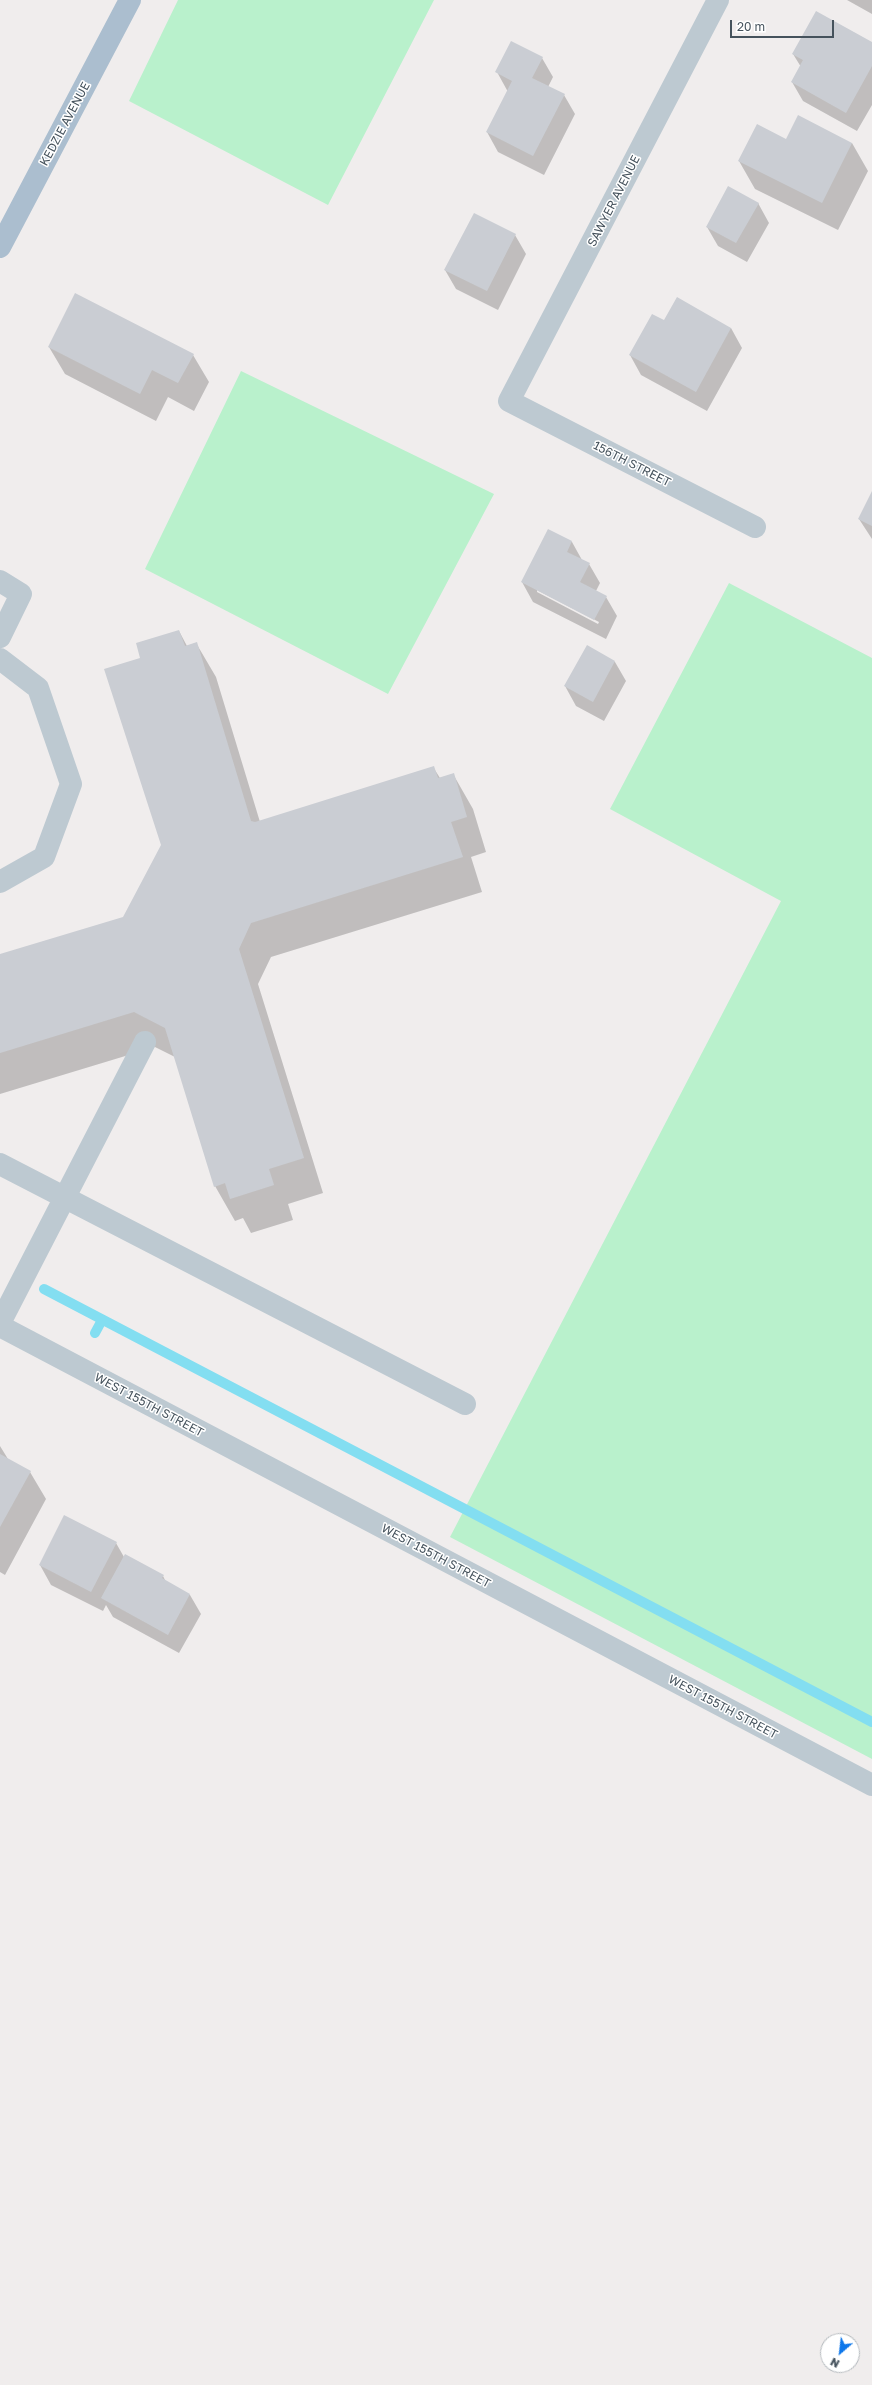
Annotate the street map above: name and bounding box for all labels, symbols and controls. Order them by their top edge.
scale bar [732,12,836,38]
text: 20 m [737,19,765,34]
street label: KEDZIE AVENUE [37,80,93,168]
street label: SAWYER AVENUE [585,153,643,249]
street label: 156TH STREET [591,438,673,490]
street label: WEST 155TH STREET [92,1370,206,1440]
street label: WEST 155TH STREET [379,1521,493,1591]
street label: WEST 155TH STREET [666,1672,780,1742]
north arrow [820,2333,860,2373]
text: N [828,2355,841,2371]

